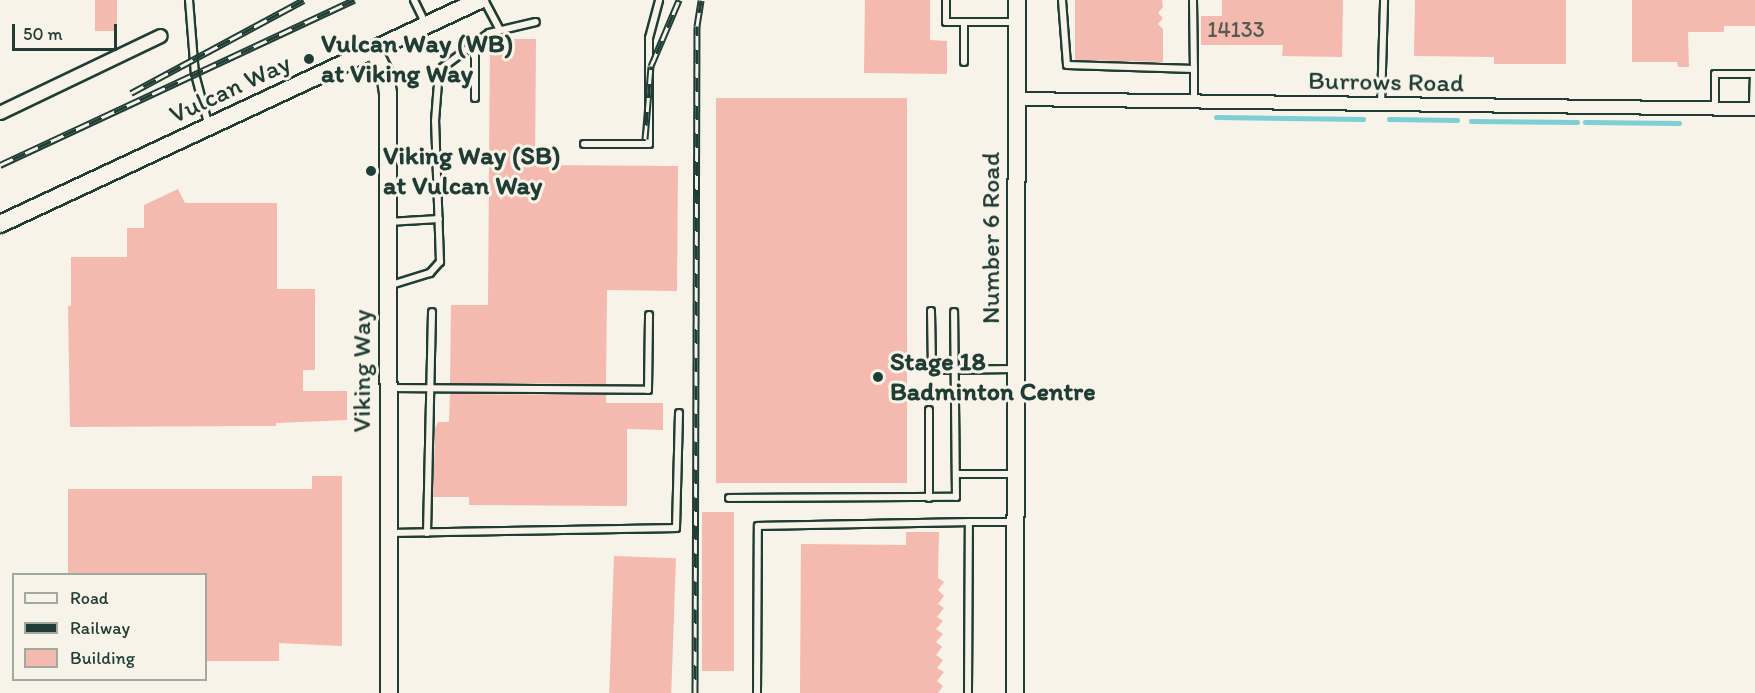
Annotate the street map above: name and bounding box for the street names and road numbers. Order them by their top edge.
street label: Vulcan Way [165,48,295,130]
street label: Burrows Road [1308,65,1464,99]
street label: Number 6 Road [975,152,1007,324]
street label: Viking Way [346,310,378,432]

